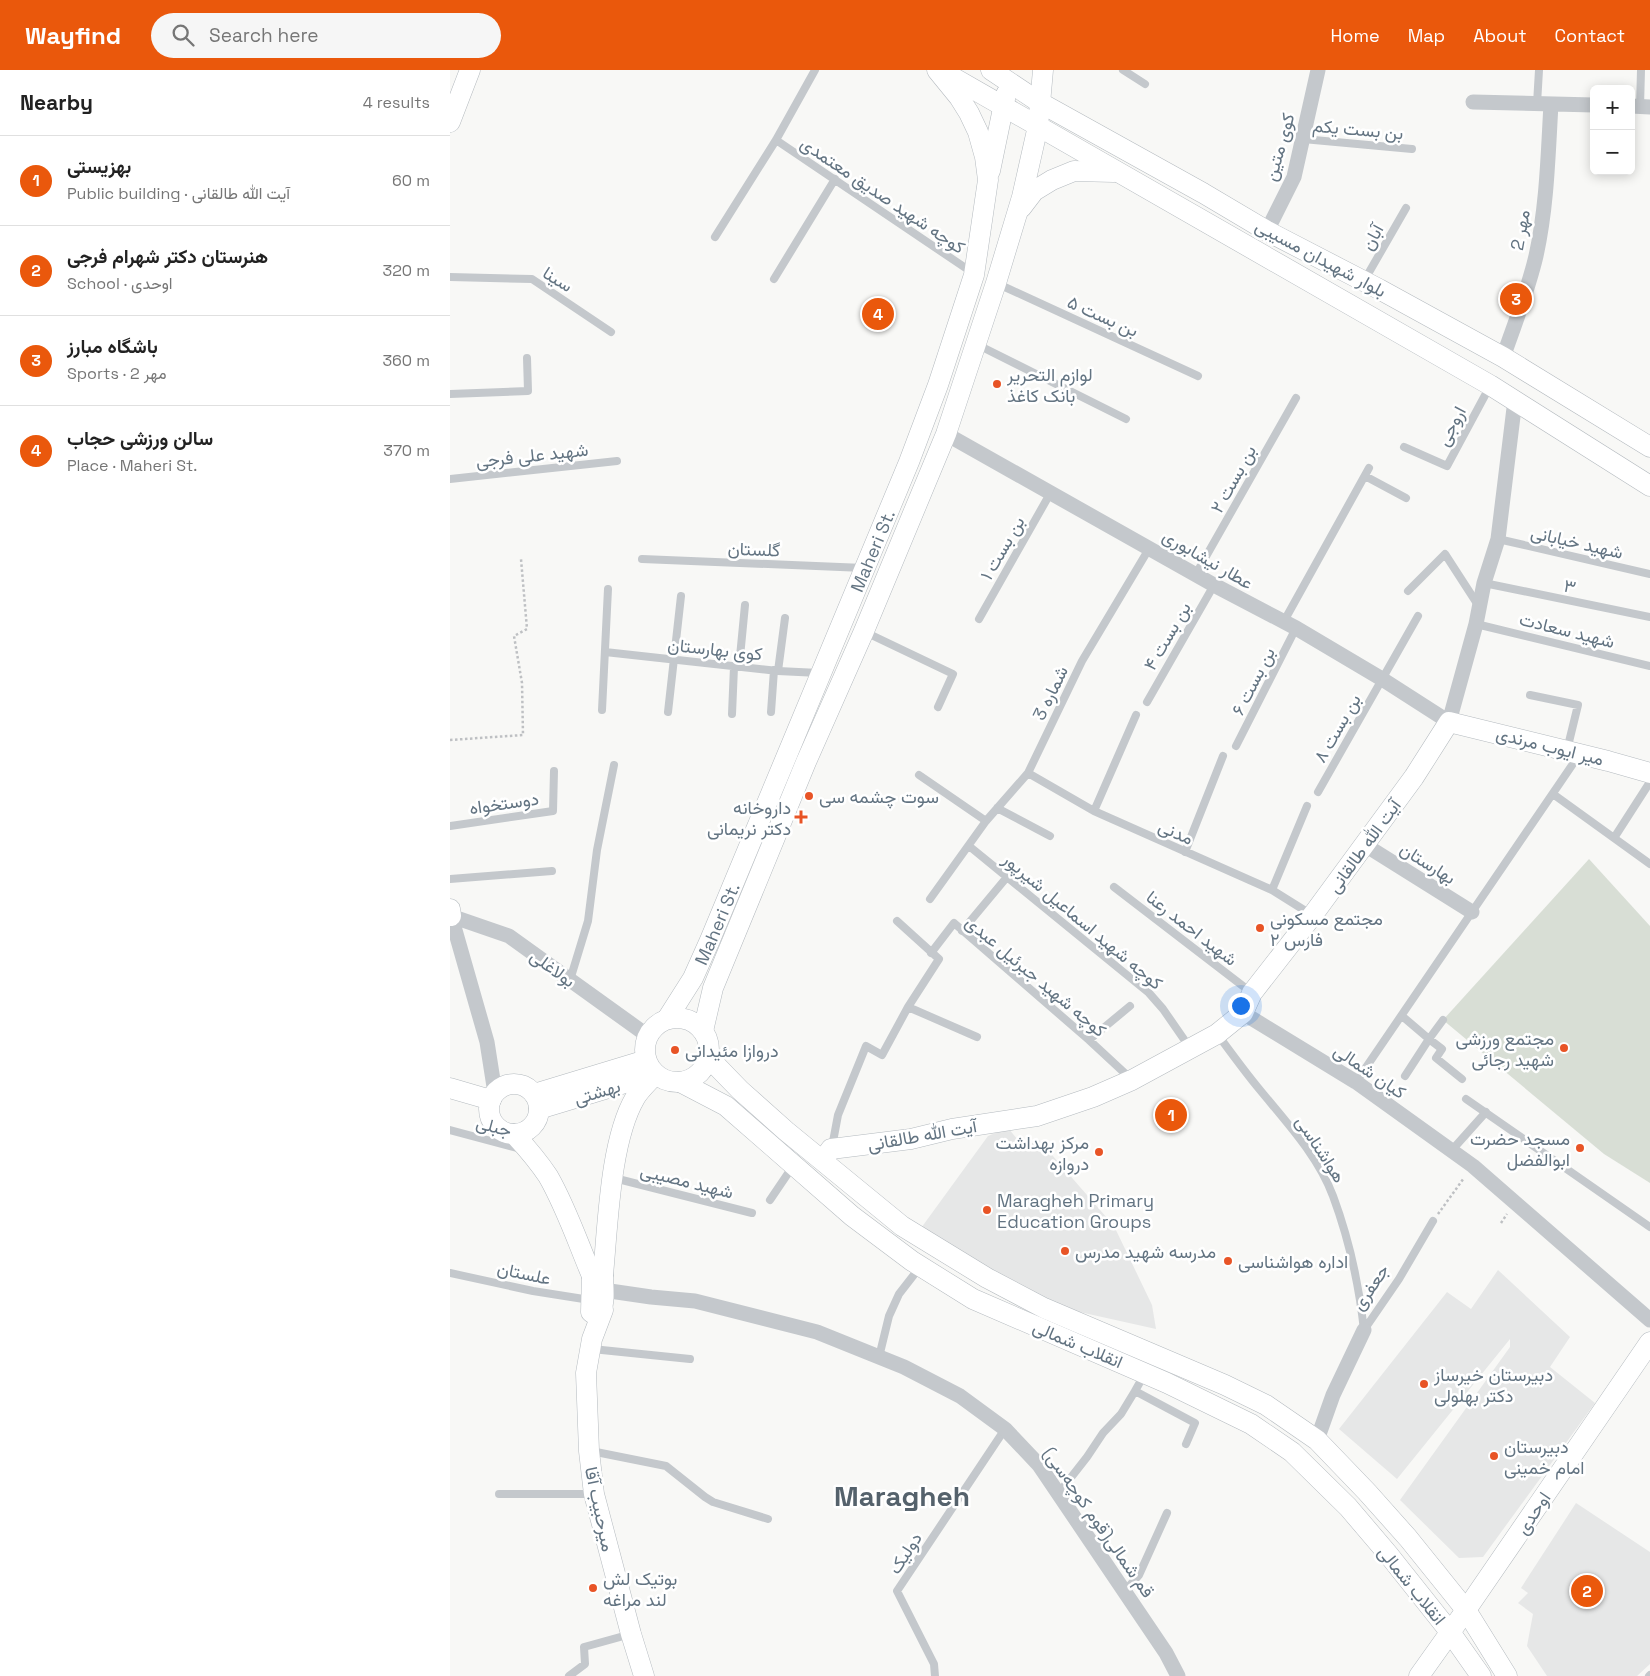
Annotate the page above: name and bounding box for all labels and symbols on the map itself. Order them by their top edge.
street label: کوی متین [1258,110,1300,184]
street label: بن بست یکم [1312,114,1404,145]
street label: کوچه شهید صدیق معتمدی [796,131,970,259]
street label: مهر 2 [1505,208,1535,252]
street label: بلوار شهیدان مسیبی [1252,214,1390,302]
street label: آبان [1356,218,1389,254]
street label: سینا [539,261,577,297]
pin: 3 [1500,280,1532,318]
street label: بن بست ۵ [1064,290,1142,342]
pin: 4 [862,295,894,333]
place label: لوازم التحریر بانک کاغذ [1006,363,1093,407]
marker: لوازم التحریر بانک کاغذ [991,378,1003,390]
street label: اروجی [1431,402,1471,450]
street label: شهید علی فرجی [475,438,589,472]
street label: بن بست ۲ [1205,441,1261,517]
street label: Maheri St. [845,506,900,595]
street label: بن بست ۱ [975,512,1029,584]
street label: شهید خیابانی [1529,520,1625,564]
street label: عطار نیشابوری [1159,524,1257,594]
street label: گلستان [727,537,781,561]
street label: ۳ [1562,574,1578,598]
street label: بن بست ۴ [1138,598,1196,674]
street label: شهید سعادت [1517,607,1617,653]
street label: کوی بهارستان [667,633,763,665]
street label: بن بست ۶ [1226,643,1280,719]
street label: شماره 3 [1027,662,1073,724]
street label: بن بست ۸ [1308,690,1366,766]
street label: میر ایوب مرندی [1494,722,1606,770]
place label: سوت چشمه سی [819,785,939,809]
street label: دوستخواه [468,787,540,819]
marker: سوت چشمه سی [803,790,815,802]
street label: آیت الله طالقانی [1322,793,1407,897]
place label: داروخانه دكتر نریمانی [707,796,791,840]
marker: داروخانه دكتر نریمانی [795,811,807,823]
street label: مدنی [1155,814,1197,850]
street label: بهارستان [1396,837,1460,889]
street label: کوچه شهید اسماعیل شیرپور [997,847,1168,995]
street label: Maheri St. [689,879,744,968]
street label: شهید احمد رعنا [1142,885,1242,971]
place label: مجتمع مسکونی فارس ۲ [1270,907,1383,951]
street label: کوچه شهید جبرئیل عبدی [960,910,1111,1043]
marker: مجتمع مسکونی فارس ۲ [1254,922,1266,934]
street label: بولاغلی [526,944,580,992]
your location [1228,993,1254,1019]
place label: مجتمع ورزشی شهید رجائی [1455,1027,1554,1071]
street label: کیان شمالی [1330,1038,1410,1104]
place label: دروازا مئیدانی [685,1039,779,1062]
marker: مجتمع ورزشی شهید رجائی [1558,1042,1570,1054]
marker: دروازا مئیدانی [669,1044,681,1056]
street label: بهشتی [571,1074,623,1110]
pin: 1 [1155,1096,1187,1134]
street label: جبلی [474,1110,514,1142]
street label: هواشناسی [1291,1111,1351,1187]
street label: آیت الله طالقانی [866,1114,980,1156]
place label: مسجد حضرت ابوالفضل [1470,1127,1570,1171]
place label: مرکز بهداشت دروازه [996,1131,1089,1175]
marker: مسجد حضرت ابوالفضل [1574,1142,1586,1154]
marker: مرکز بهداشت دروازه [1093,1146,1105,1158]
street label: شهید مصیبی [638,1158,736,1204]
place label: Maragheh Primary Education Groups [997,1189,1154,1233]
marker: Maragheh Primary Education Groups [981,1204,993,1216]
place label: مدرسه شهید مدرس [1075,1240,1216,1263]
marker: مدرسه شهید مدرس [1059,1245,1071,1257]
place label: اداره هواشناسی [1238,1250,1348,1273]
marker: اداره هواشناسی [1222,1255,1234,1267]
street label: علستان [495,1256,553,1290]
street label: جعفری [1346,1259,1394,1315]
street label: انقلاب شمالی [1030,1315,1126,1373]
place label: دبیرستان خیرساز دکتر بهلولی [1433,1363,1553,1407]
marker: دبیرستان خیرساز دکتر بهلولی [1418,1378,1430,1390]
place label: دبیرستان امام خمینی [1504,1435,1584,1480]
street label: قم شمالی(قوم کوچه‌سی) [1037,1442,1160,1602]
marker: دبیرستان امام خمینی [1488,1450,1500,1462]
street label: میرحبیب آقا [580,1464,620,1554]
district label: Maragheh [834,1478,970,1514]
street label: اوحدی [1510,1487,1556,1539]
street label: دولیک [883,1528,927,1578]
street label: انقلاب شمالی [1373,1541,1451,1629]
place label: بوتیک لش لند مراغه [603,1567,677,1611]
pin: 2 [1571,1572,1603,1610]
marker: بوتیک لش لند مراغه [587,1582,599,1594]

